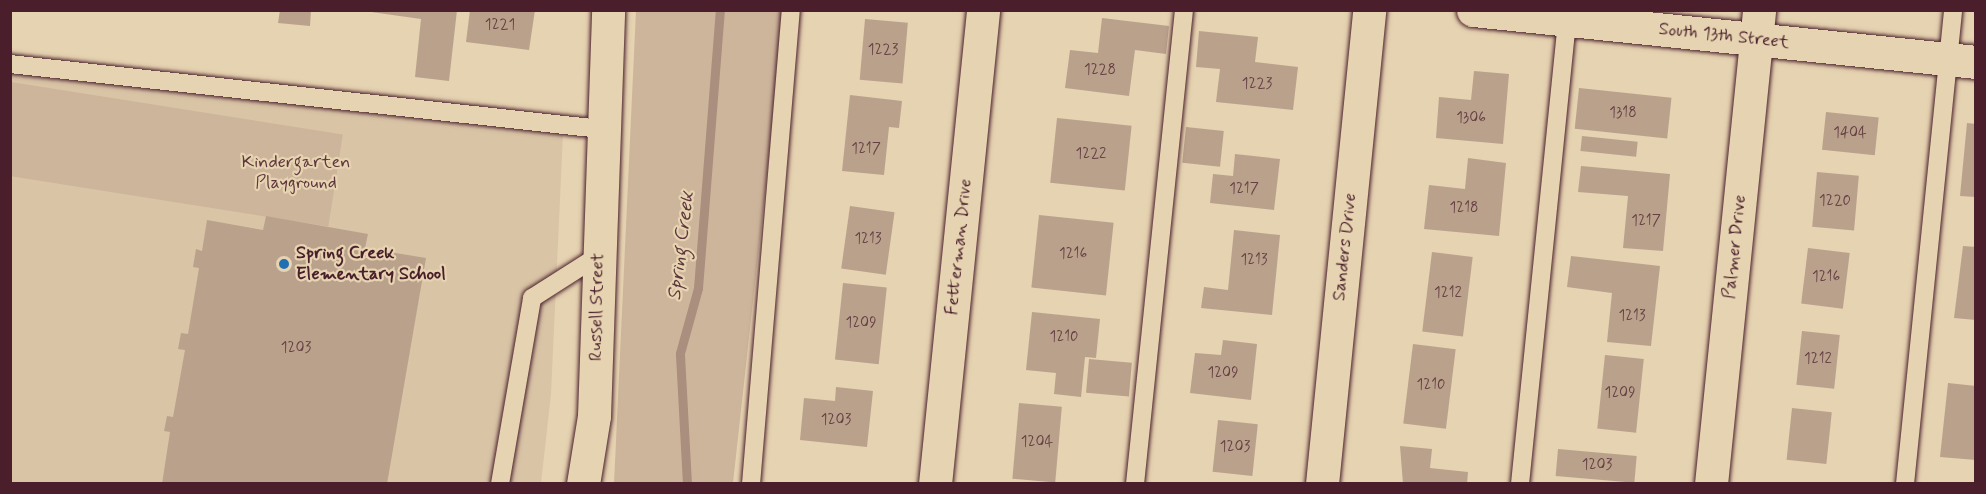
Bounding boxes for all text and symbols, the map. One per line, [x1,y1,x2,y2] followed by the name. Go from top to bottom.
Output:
[485,17,515,35] house number: 1221
[1658,18,1790,54] street label: South 13th Street
[868,42,898,60] house number: 1223
[1084,62,1116,80] house number: 1228
[1242,76,1272,94] house number: 1223
[1609,105,1637,123] house number: 1318
[1456,110,1486,128] house number: 1306
[1833,125,1867,143] house number: 1404
[851,141,881,159] house number: 1217
[1076,146,1106,164] house number: 1222
[242,152,350,195] park label: Kindergarten Playground
[941,178,977,316] street label: Fetterman Drive
[1229,181,1259,199] house number: 1217
[662,191,700,301] water label: Spring Creek
[1329,193,1361,301] street label: Sanders Drive
[1819,193,1851,211] house number: 1220
[1719,194,1751,300] street label: Palmer Drive
[1450,200,1478,218] house number: 1218
[1631,213,1661,231] house number: 1217
[854,231,882,249] house number: 1213
[296,243,446,286] place label: Spring Creek Elementary School
[1059,246,1087,264] house number: 1216
[1240,252,1268,270] house number: 1213
[585,253,609,361] street label: Russell Street
[277,257,291,271] marker: Spring Creek Elementary School
[1812,269,1840,287] house number: 1216
[1434,285,1462,303] house number: 1212
[1618,308,1646,326] house number: 1213
[845,315,877,333] house number: 1209
[1050,329,1078,347] house number: 1210
[281,340,311,358] house number: 1203
[1804,351,1832,369] house number: 1212
[1207,365,1239,383] house number: 1209
[1417,377,1445,395] house number: 1210
[1604,385,1636,403] house number: 1209
[821,412,851,430] house number: 1203
[1021,434,1053,452] house number: 1204
[1220,439,1250,457] house number: 1203
[1582,457,1612,475] house number: 1203

